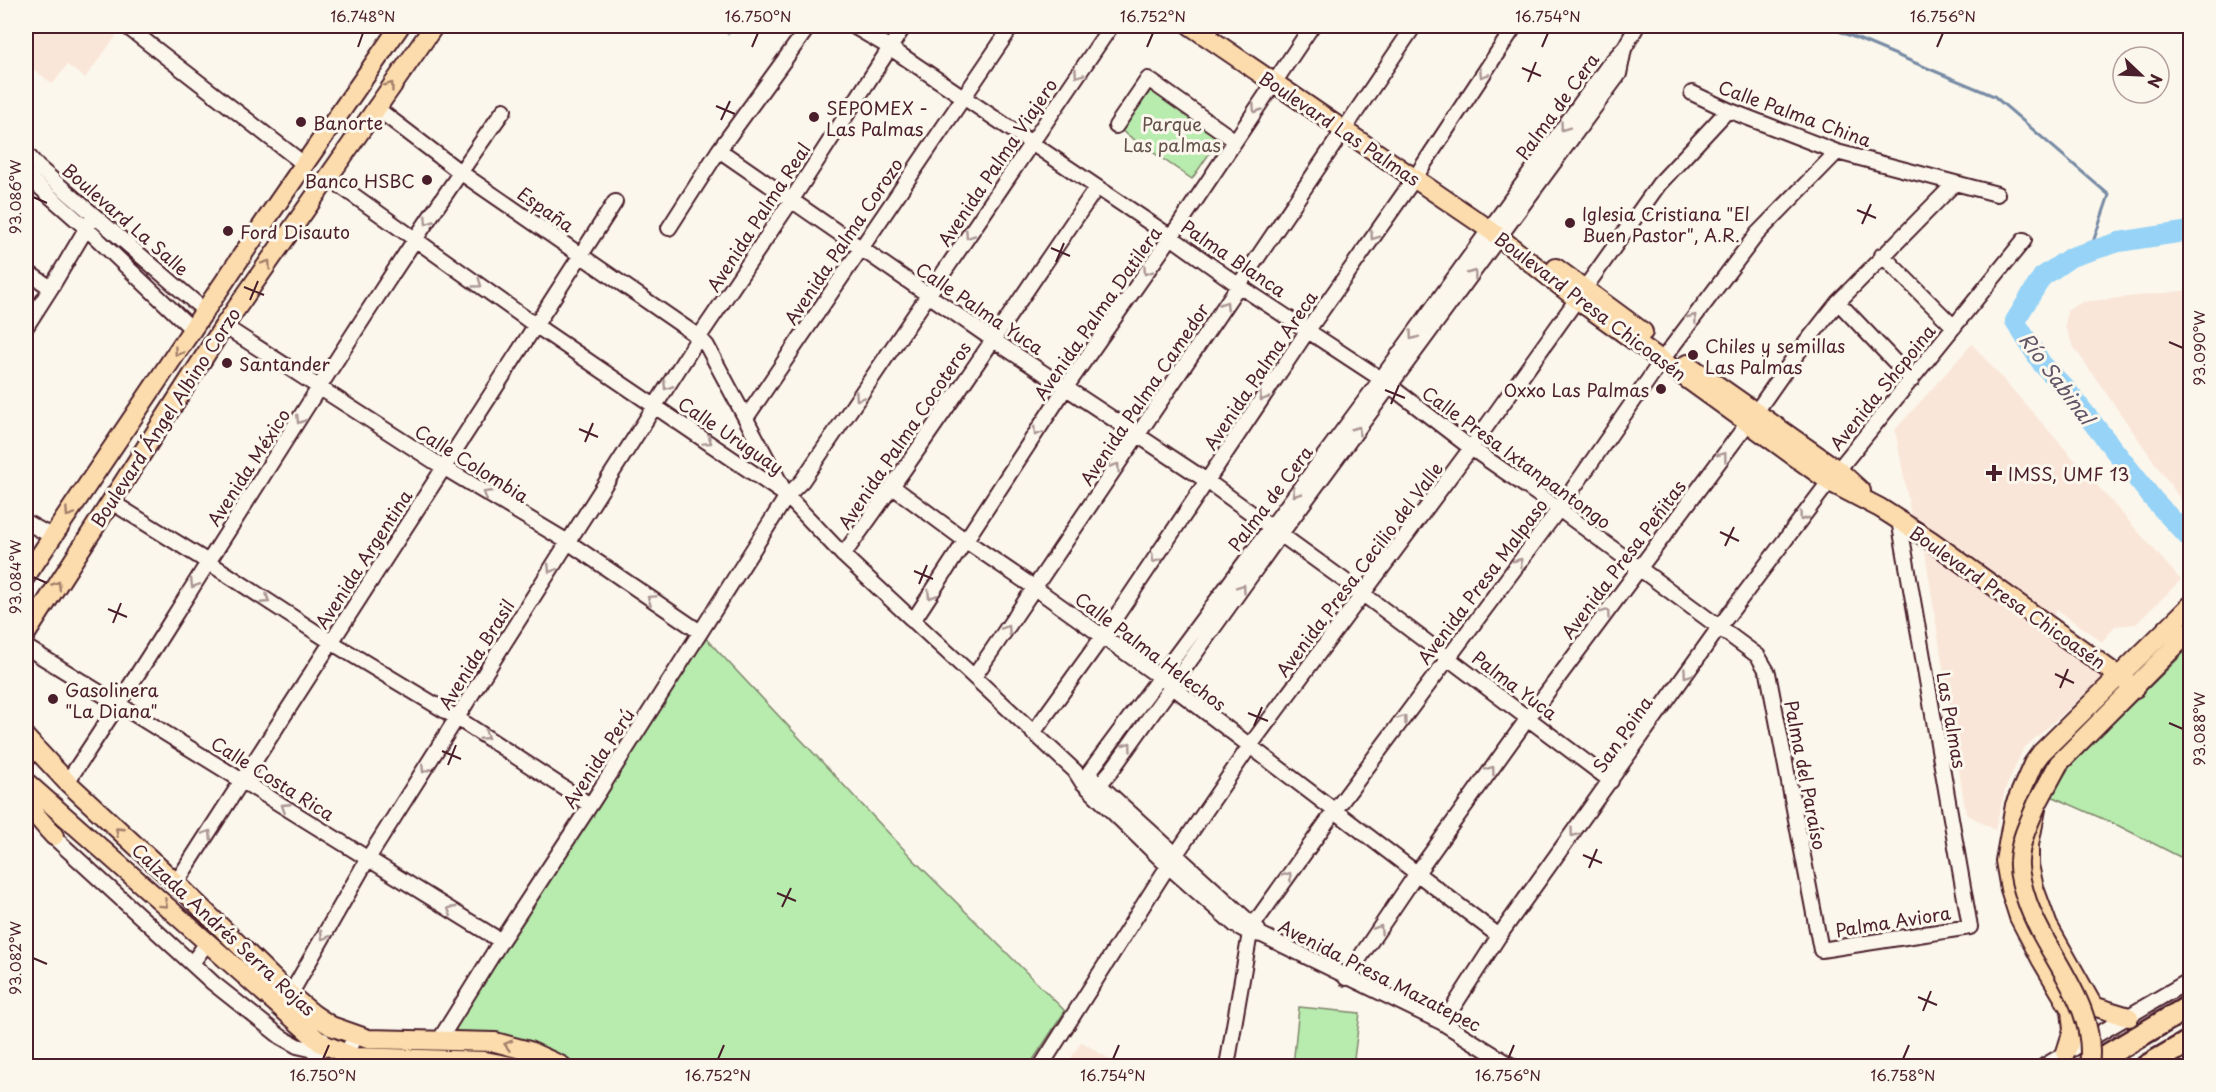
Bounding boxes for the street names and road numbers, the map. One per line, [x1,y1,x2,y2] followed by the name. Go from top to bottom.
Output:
[1509,47,1605,165] street label: Palma de Cera
[1254,64,1426,192] street label: Boulevard Las Palmas
[931,73,1063,251] street label: Avenida Palma Viajero
[1715,73,1876,153] street label: Calle Palma China
[700,137,816,297] street label: Avenida Palma Real
[777,152,909,330] street label: Avenida Palma Corozo
[57,156,195,282] street label: Boulevard La Salle
[512,180,580,239] street label: España
[1176,213,1292,303] street label: Palma Blanca
[1027,221,1167,405] street label: Avenida Palma Datilera
[1489,225,1693,387] street label: Boulevard Presa Chicoasén
[911,255,1050,361] street label: Calle Palma Yuca
[1197,284,1324,455] street label: Avenida Palma Areca
[1073,297,1216,491] street label: Avenida Palma Camedor
[84,302,246,532] street label: Boulevard Ángel Albino Corzo
[1823,318,1942,456] street label: Avenida Shcpoina
[831,336,977,534] street label: Avenida Palma Cocoteros
[1417,379,1617,535] street label: Calle Presa Ixtanpantongo
[673,390,789,480] street label: Calle Uruguay
[200,403,296,531] street label: Avenida México
[410,417,534,509] street label: Calle Colombia
[1221,439,1319,557] street label: Palma de Cera
[1269,456,1449,682] street label: Avenida Presa Cecilio del Valle
[1554,474,1692,644] street label: Avenida Presa Peñitas
[308,484,419,634] street label: Avenida Argentina
[1411,492,1553,670] street label: Avenida Presa Malpaso
[1904,519,2112,675] street label: Boulevard Presa Chicoasén
[1070,585,1232,717] street label: Calle Palma Helechos
[431,594,521,714] street label: Avenida Brasil
[1467,644,1564,726] street label: Palma Yuca
[1930,670,1974,770] street label: Las Palmas
[1586,690,1659,778] street label: San Poina
[1778,698,1834,852] street label: Palma del Paraíso
[556,703,640,813] street label: Avenida Perú
[206,729,341,827] street label: Calle Costa Rica
[126,836,322,1022] street label: Calzada Andrés Serra Rojas
[1833,899,1953,943] street label: Palma Aviora
[1274,912,1486,1038] street label: Avenida Presa Mazatepec

